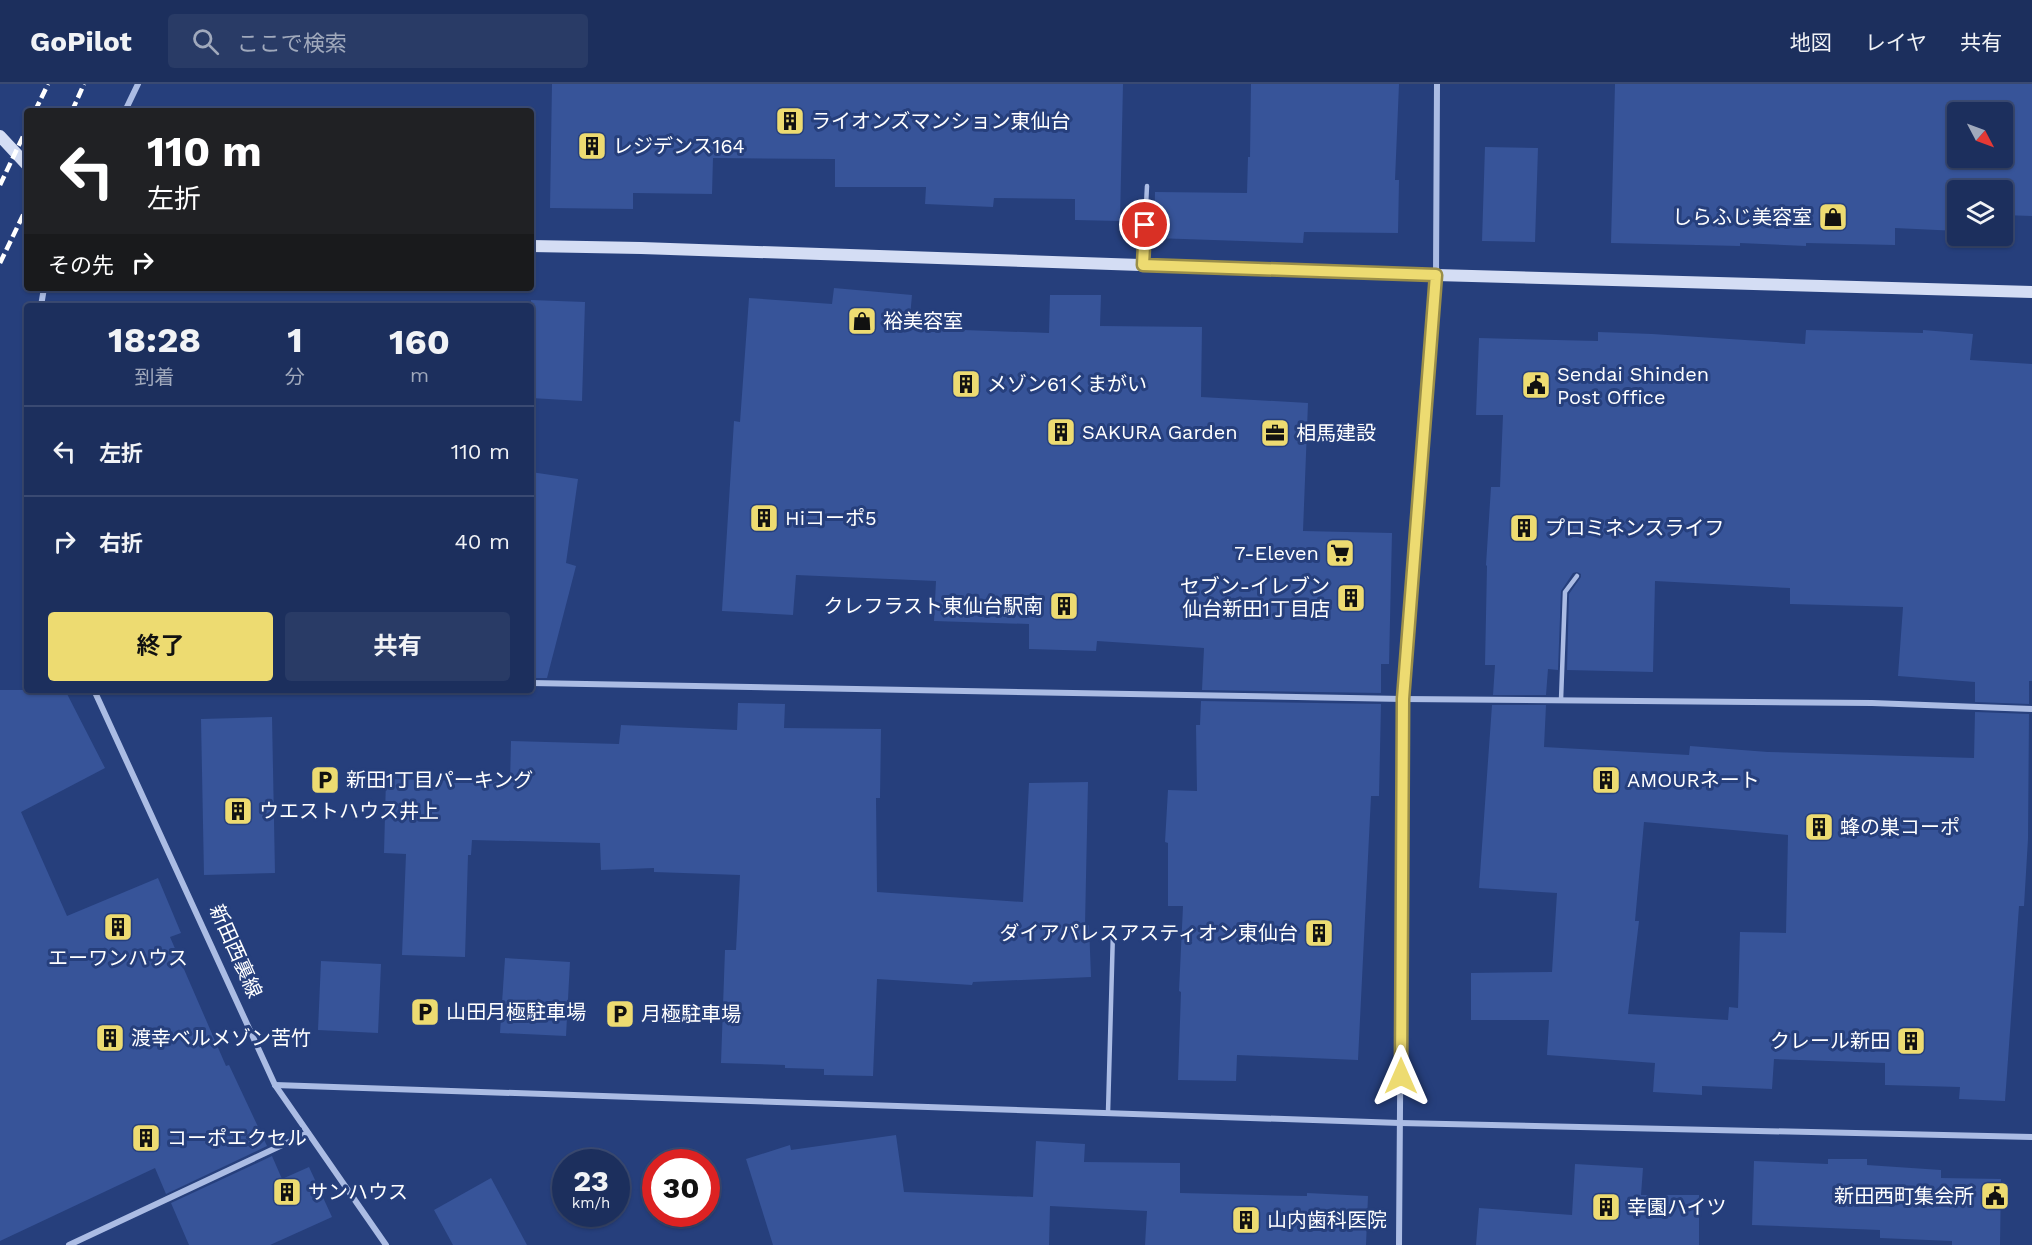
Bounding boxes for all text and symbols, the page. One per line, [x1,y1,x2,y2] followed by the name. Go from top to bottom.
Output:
[168,14,588,68] search box
[30,25,132,58] text: GoPilot
[189,25,222,58] icon: search
[1790,30,1832,55] text: 地図
[1865,30,1927,55] text: レイヤ
[1960,30,2002,55] text: 共有
[237,31,347,56] text: ここで検索
[1947,102,2013,168] north arrow
[1947,102,2013,246] map controls
[774,105,806,137] building icon: ライオンズマンション東仙台
[811,109,1071,133] place label: ライオンズマンション東仙台
[147,127,262,176] text: 110 m
[576,130,608,162] building icon: レジデンス164
[48,132,126,210] icon: left
[613,134,745,158] place label: レジデンス164
[1947,180,2013,246] button: layers
[147,183,201,215] text: 左折
[1119,199,1170,250] pin
[1817,201,1849,233] shop icon: しらふじ美容室
[1672,205,1812,229] place label: しらふじ美容室
[1128,208,1161,241] icon: arrive
[126,246,159,279] icon: right
[48,253,114,278] text: その先
[846,305,878,337] shop icon: 裕美容室
[883,309,963,333] place label: 裕美容室
[108,319,201,361] text: 18:28
[287,319,303,361] text: 1
[389,321,450,363] text: 160
[1557,362,1709,409] place label: Sendai Shinden Post Office
[410,363,429,387] text: m
[135,365,175,389] text: 到着
[285,365,305,389] text: 分
[950,368,982,400] building icon: メゾン61くまがい
[1520,369,1552,401] public building icon: Sendai Shinden Post Office
[987,372,1147,396] place label: メゾン61くまがい
[1045,416,1077,448] building icon: SAKURA Garden
[1259,417,1291,449] office icon: 相馬建設
[1082,420,1238,444] place label: SAKURA Garden
[1296,421,1376,445] place label: 相馬建設
[48,435,81,468] icon: left
[451,439,510,464] text: 110 m
[99,441,143,466] text: 左折
[748,502,780,534] building icon: Hiコーポ5
[785,506,877,530] place label: Hiコーポ5
[1508,512,1540,544] building icon: プロミネンスライフ
[1545,516,1725,540] place label: プロミネンスライフ
[48,525,81,558] icon: right
[454,529,510,554] text: 40 m
[99,531,143,556] text: 右折
[1324,537,1356,569] supermarket icon: 7-Eleven
[1234,541,1319,565] place label: 7-Eleven
[1180,574,1330,621] place label: セブン-イレブン 仙台新田1丁目店
[1335,582,1367,614] building icon: セブン-イレブン 仙台新田1丁目店
[1048,590,1080,622] building icon: クレフラスト東仙台駅南
[823,594,1043,618] place label: クレフラスト東仙台駅南
[48,612,273,681] button: 終了
[285,612,510,681] button: 共有
[309,764,341,796] parking icon: 新田1丁目パーキング
[1590,764,1622,796] building icon: AMOURネート
[346,768,533,792] place label: 新田1丁目パーキング
[1627,768,1760,792] place label: AMOURネート
[222,795,254,827] building icon: ウエストハウス井上
[259,799,439,823] place label: ウエストハウス井上
[1803,811,1835,843] building icon: 蜂の巣コーポ
[1840,815,1960,839] place label: 蜂の巣コーポ
[205,900,267,1002] street label: 新田西裏線
[102,911,134,943] building icon: エーワンハウス
[1303,917,1335,949] building icon: ダイアパレスアスティオン東仙台
[1000,921,1298,945] place label: ダイアパレスアスティオン東仙台
[48,946,188,970] place label: エーワンハウス
[409,996,441,1028] parking icon: 山田月極駐車場
[604,998,636,1030] parking icon: 月極駐車場
[446,1000,586,1024] place label: 山田月極駐車場
[641,1002,741,1026] place label: 月極駐車場
[94,1022,126,1054] building icon: 渡幸ベルメゾン苦竹
[1895,1025,1927,1057] building icon: クレール新田
[131,1026,311,1050] place label: 渡幸ベルメゾン苦竹
[1770,1029,1890,1053] place label: クレール新田
[1369,1044,1433,1108] position arrow
[130,1122,162,1154] building icon: コーポエクセル
[167,1126,307,1150] place label: コーポエクセル
[642,1149,720,1227] speed limit sign: 30
[573,1163,609,1198] text: 23
[271,1176,303,1208] building icon: サンハウス
[308,1180,408,1204] place label: サンハウス
[1979,1180,2011,1212] public building icon: 新田西町集会所
[1834,1184,1974,1208] place label: 新田西町集会所
[1590,1191,1622,1223] building icon: 幸園ハイツ
[572,1194,610,1212] text: km/h
[1627,1195,1727,1219] place label: 幸園ハイツ
[1230,1204,1262,1236] building icon: 山内歯科医院
[1267,1208,1387,1232] place label: 山内歯科医院

